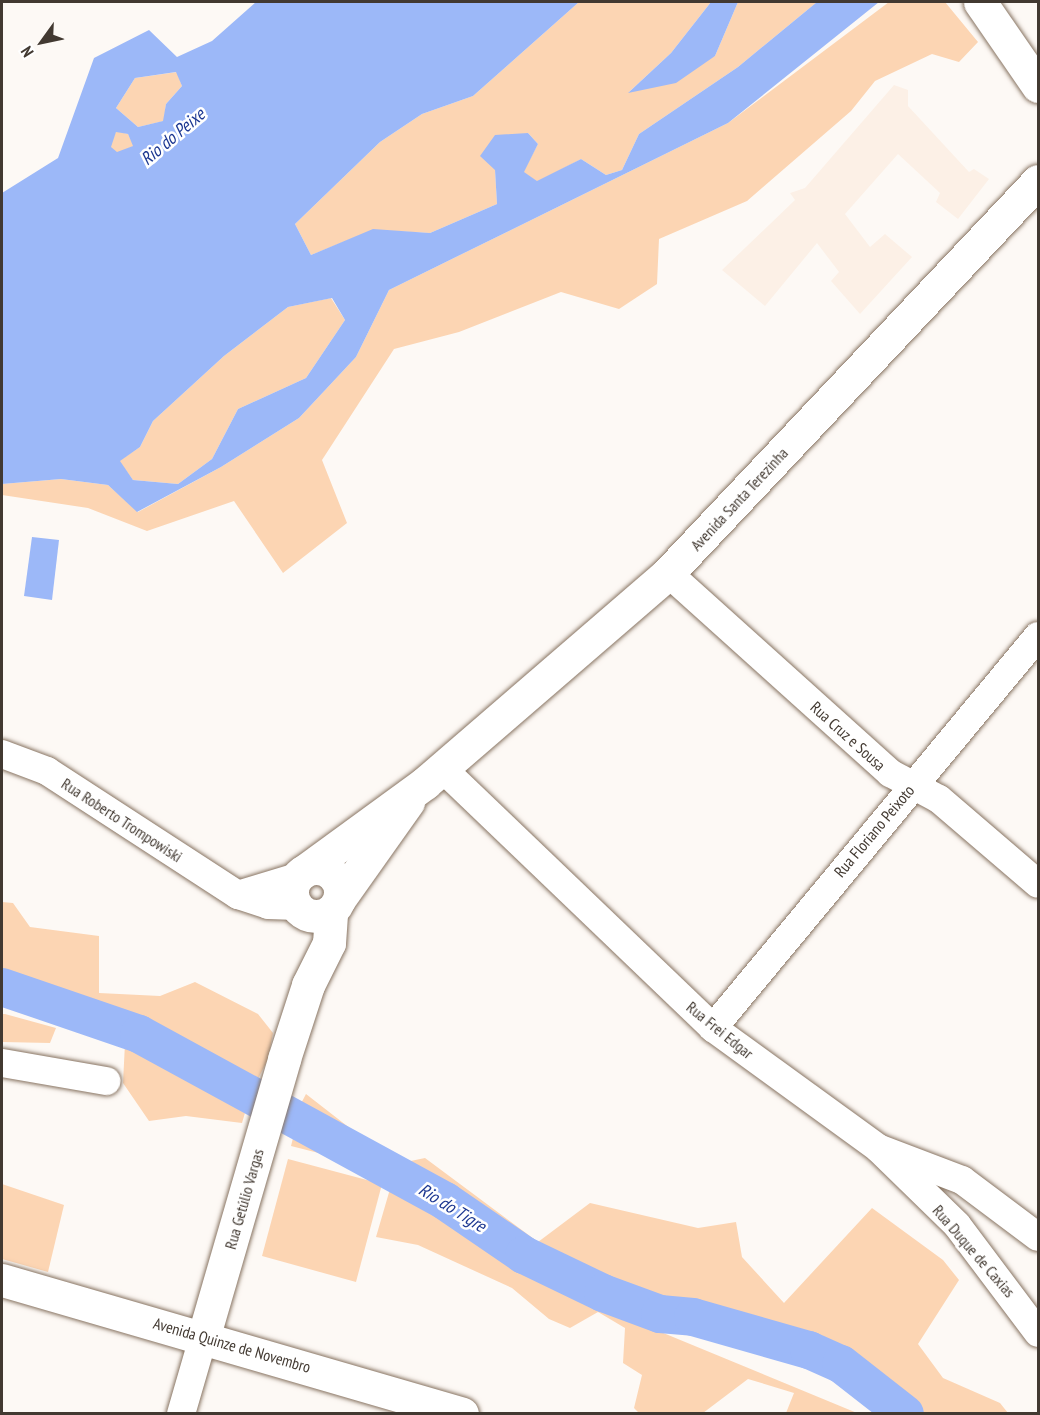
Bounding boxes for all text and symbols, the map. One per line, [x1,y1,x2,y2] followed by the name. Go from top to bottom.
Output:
[12,12,72,72] north arrow
[16,43,38,61] text: N
[137,104,209,170] water label: Rio do Peixe
[686,443,792,555] street label: Avenida Santa Terezinha
[806,697,890,775] street label: Rua Cruz e Sousa
[58,774,186,866] street label: Rua Roberto Trompowiski
[830,781,918,881] street label: Rua Floriano Peixoto
[683,997,757,1063] street label: Rua Frei Edgar
[220,1146,268,1252] street label: Rua Getúlio Vargas
[414,1179,490,1237] water label: Rio do Tigre
[929,1201,1019,1301] street label: Rua Duque de Caxias
[151,1313,313,1377] street label: Avenida Quinze de Novembro

